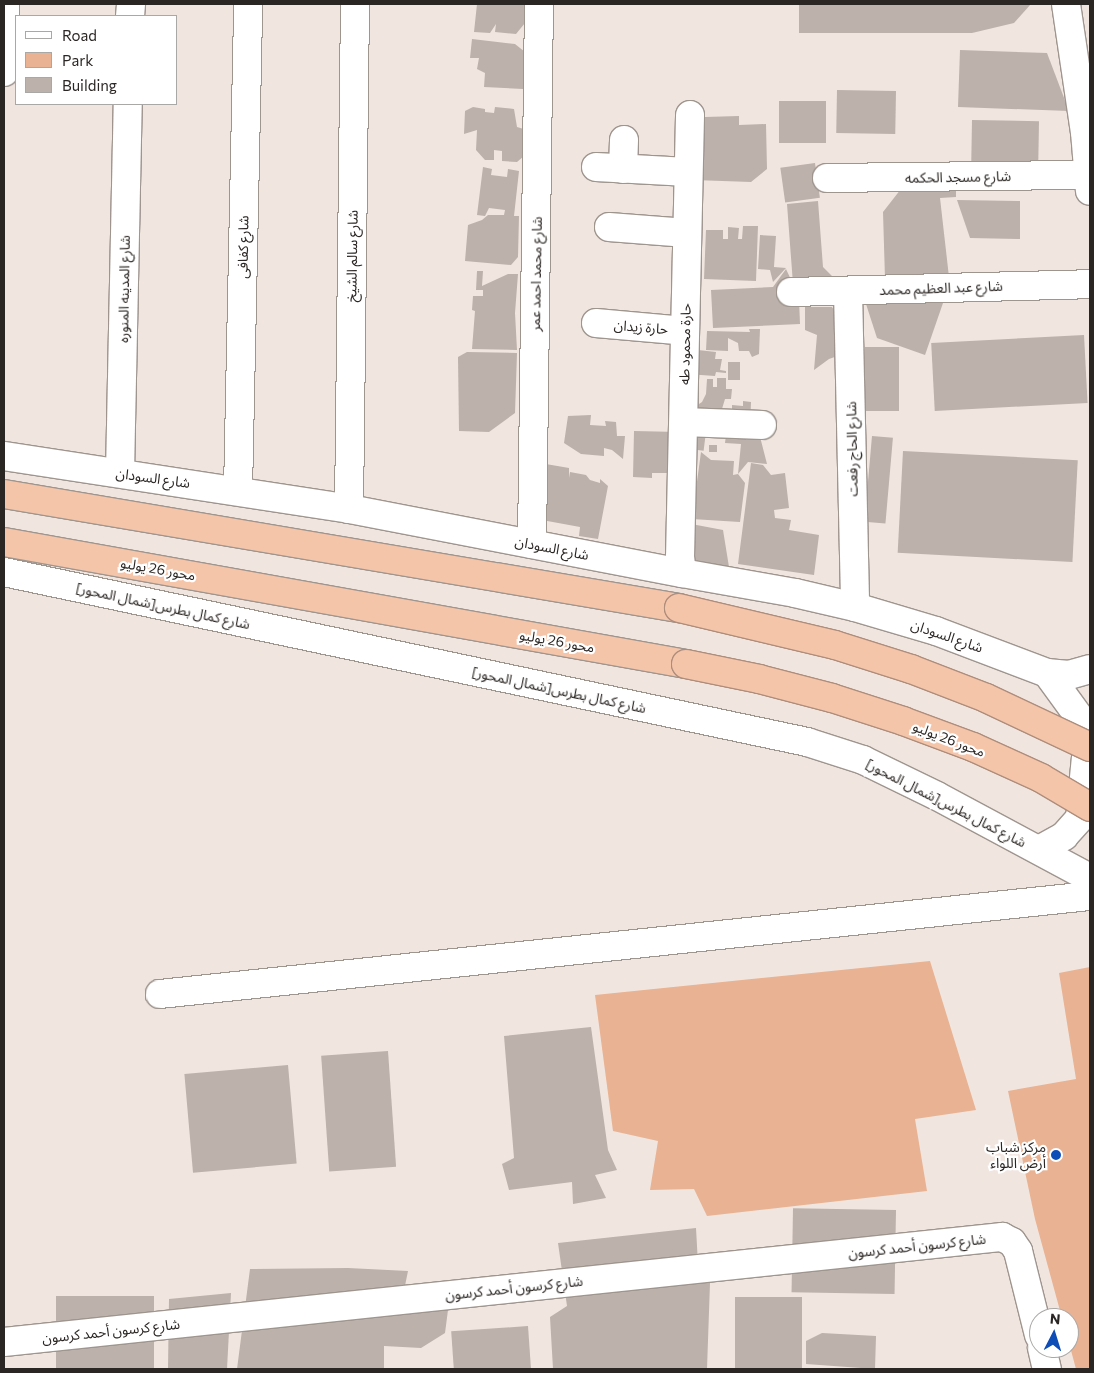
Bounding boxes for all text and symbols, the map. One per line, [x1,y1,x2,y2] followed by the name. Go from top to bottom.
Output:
[15,15,178,105] legend
[62,26,97,44] text: Road
[62,51,93,69] text: Park
[62,76,117,94] text: Building
[905,168,1011,186] street label: شارع مسجد الحكمه
[343,210,361,302] street label: شارع سالم الشيخ
[234,215,252,279] street label: شارع كفافى
[527,216,545,332] street label: شارع محمد احمد عمر
[115,235,133,343] street label: شارع المدينه المنوره
[879,277,1003,299] street label: شارع عبد العظيم محمد
[676,303,694,385] street label: حارة محمود طه
[613,316,669,338] street label: حارة زيدان
[843,401,861,497] street label: شارع الحاج رفعت
[115,464,191,492] street label: شارع السودان
[514,533,590,563] street label: شارع السودان
[119,554,197,584] street label: محور 26 يوليو
[74,579,252,633] street label: شارع كمال بطرس[شمال المحور]
[909,616,985,656] street label: شارع السودان
[518,626,596,656] street label: محور 26 يوليو
[470,663,648,717] street label: شارع كمال بطرس[شمال المحور]
[911,718,987,760] street label: محور 26 يوليو
[863,755,1029,851] street label: شارع كمال بطرس[شمال المحور]
[986,1139,1046,1172] place label: مركز شباب أرض اللواء
[1050,1149,1062,1161] marker: مركز شباب أرض اللواء
[847,1230,987,1262] street label: شارع كرسون أحمد كرسون
[444,1272,584,1304] street label: شارع كرسون أحمد كرسون
[1029,1308,1079,1358] north arrow
[1049,1310,1061,1327] text: N
[41,1315,181,1347] street label: شارع كرسون أحمد كرسون

